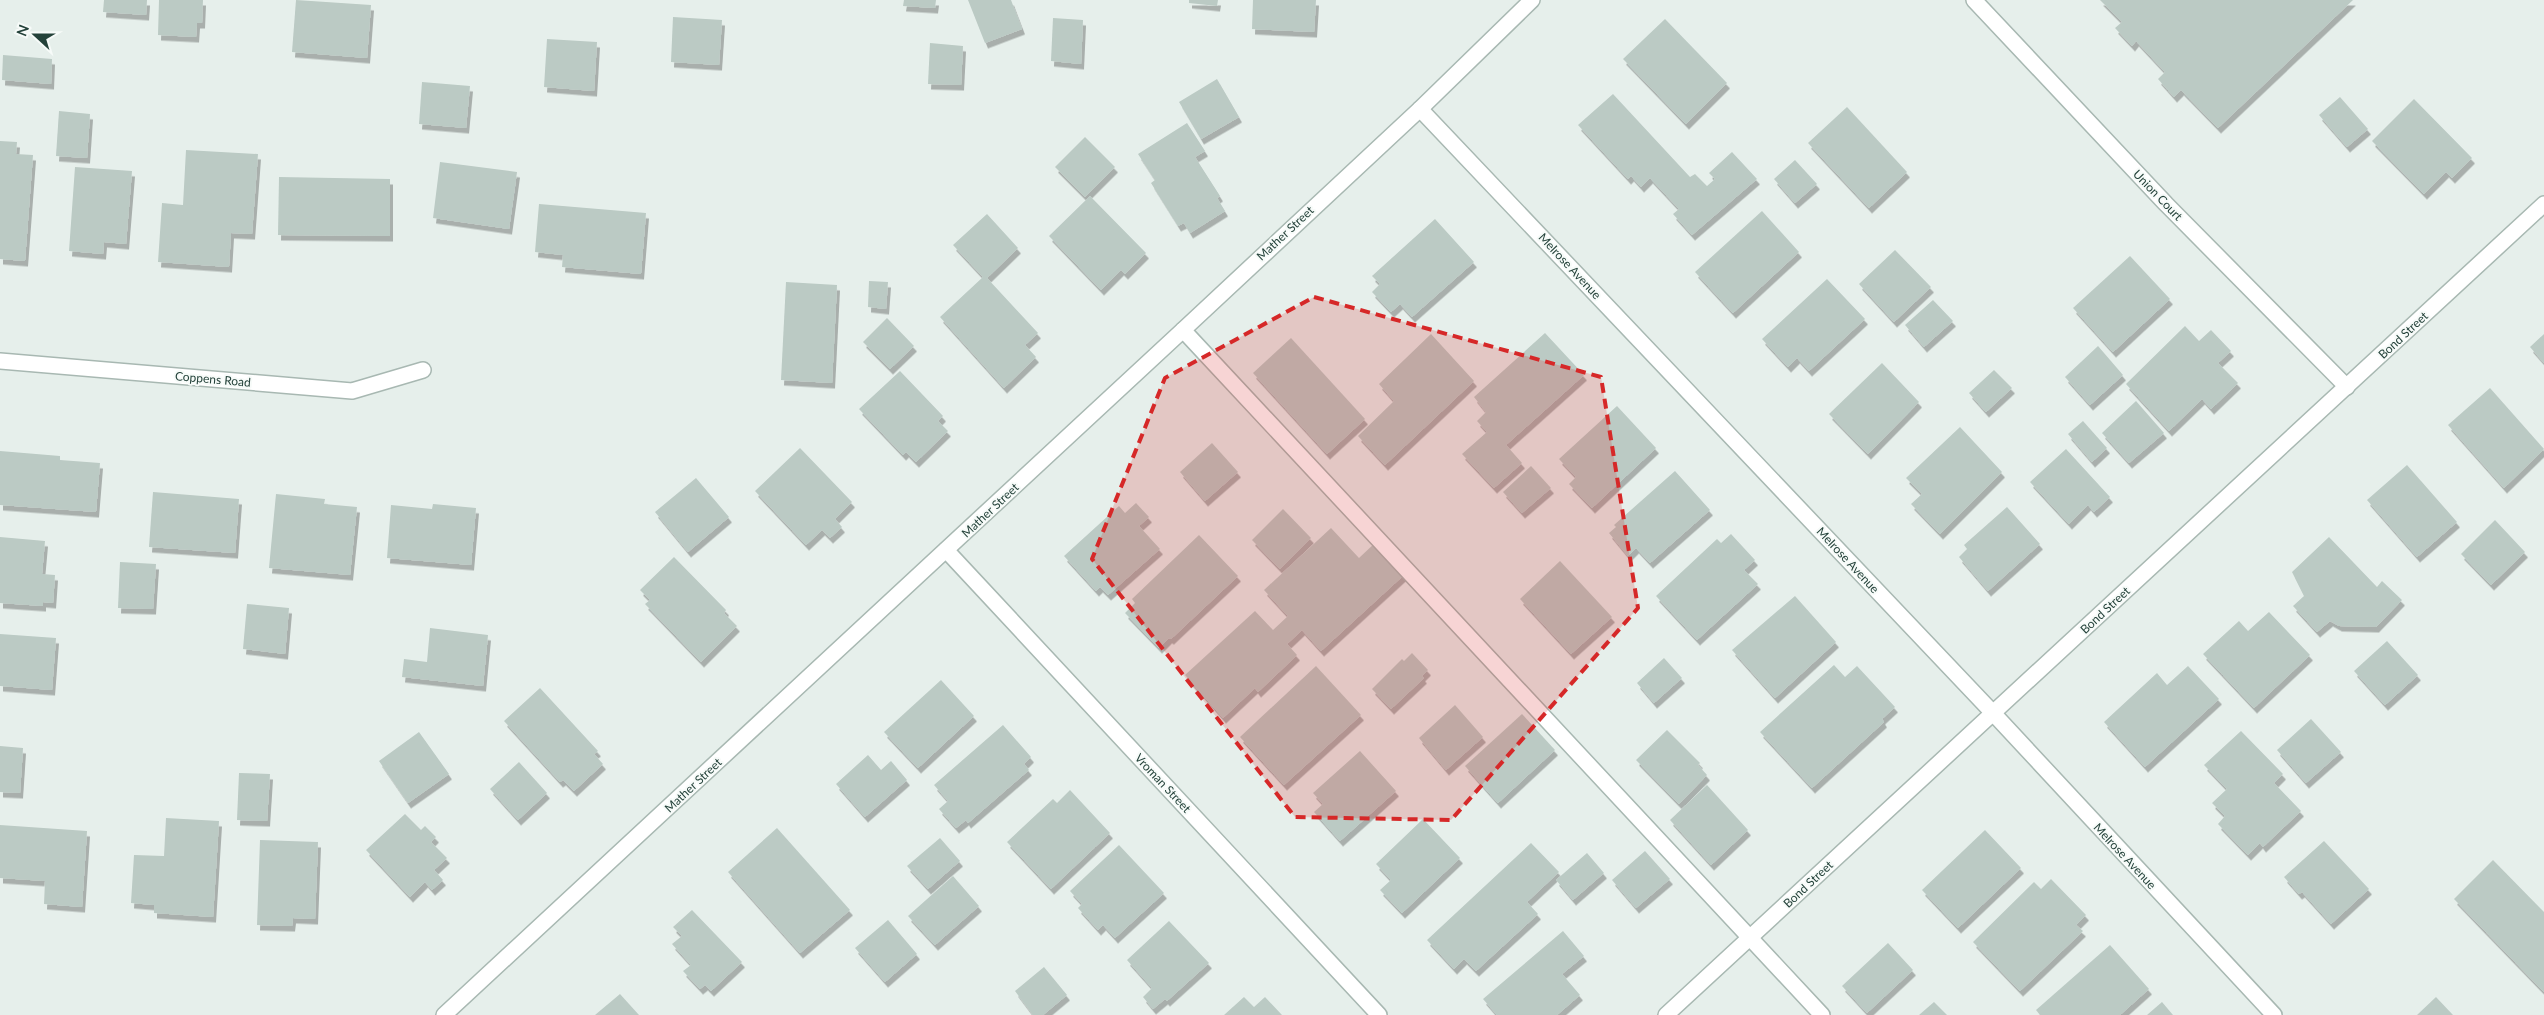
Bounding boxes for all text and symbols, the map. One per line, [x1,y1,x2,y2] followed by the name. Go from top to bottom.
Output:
[10,10,60,60] north arrow
[13,22,32,38] text: N
[2130,166,2186,224] street label: Union Court
[1253,202,1317,263] street label: Mather Street
[1536,230,1604,302] street label: Melrose Avenue
[2375,308,2431,362] street label: Bond Street
[174,368,252,390] street label: Coppens Road
[958,479,1022,540] street label: Mather Street
[1814,524,1882,596] street label: Melrose Avenue
[2077,583,2133,637] street label: Bond Street
[1132,750,1195,816] street label: Vroman Street
[661,754,725,815] street label: Mather Street
[2091,820,2159,892] street label: Melrose Avenue
[1780,857,1836,911] street label: Bond Street

